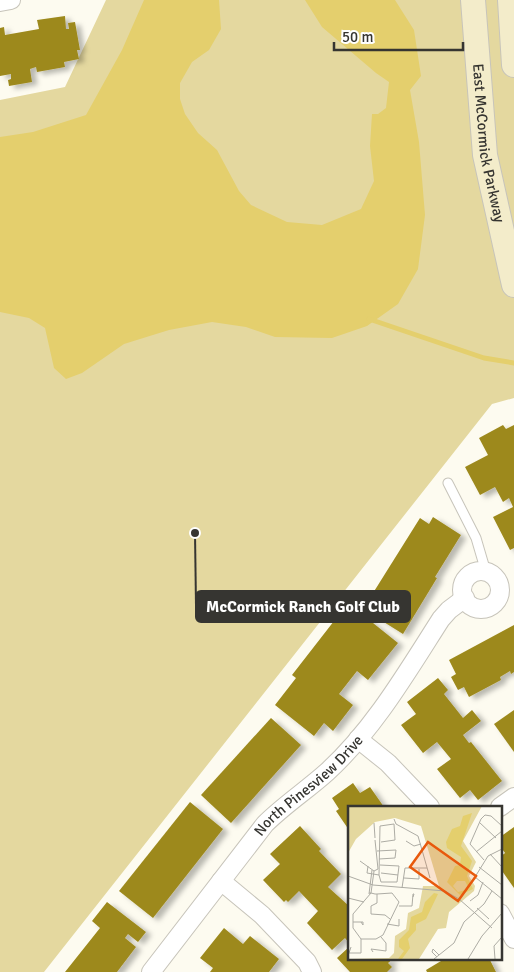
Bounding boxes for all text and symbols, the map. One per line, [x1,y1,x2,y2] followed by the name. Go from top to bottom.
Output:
[334,20,463,52] scale bar
[342,28,373,46] text: 50 m
[469,63,509,224] street label: East McCormick Parkway
[196,591,410,622] callout: McCormick Ranch Golf Club
[206,597,400,617] text: McCormick Ranch Golf Club
[250,731,367,839] street label: North Pinesview Drive
[348,806,502,960] inset map

